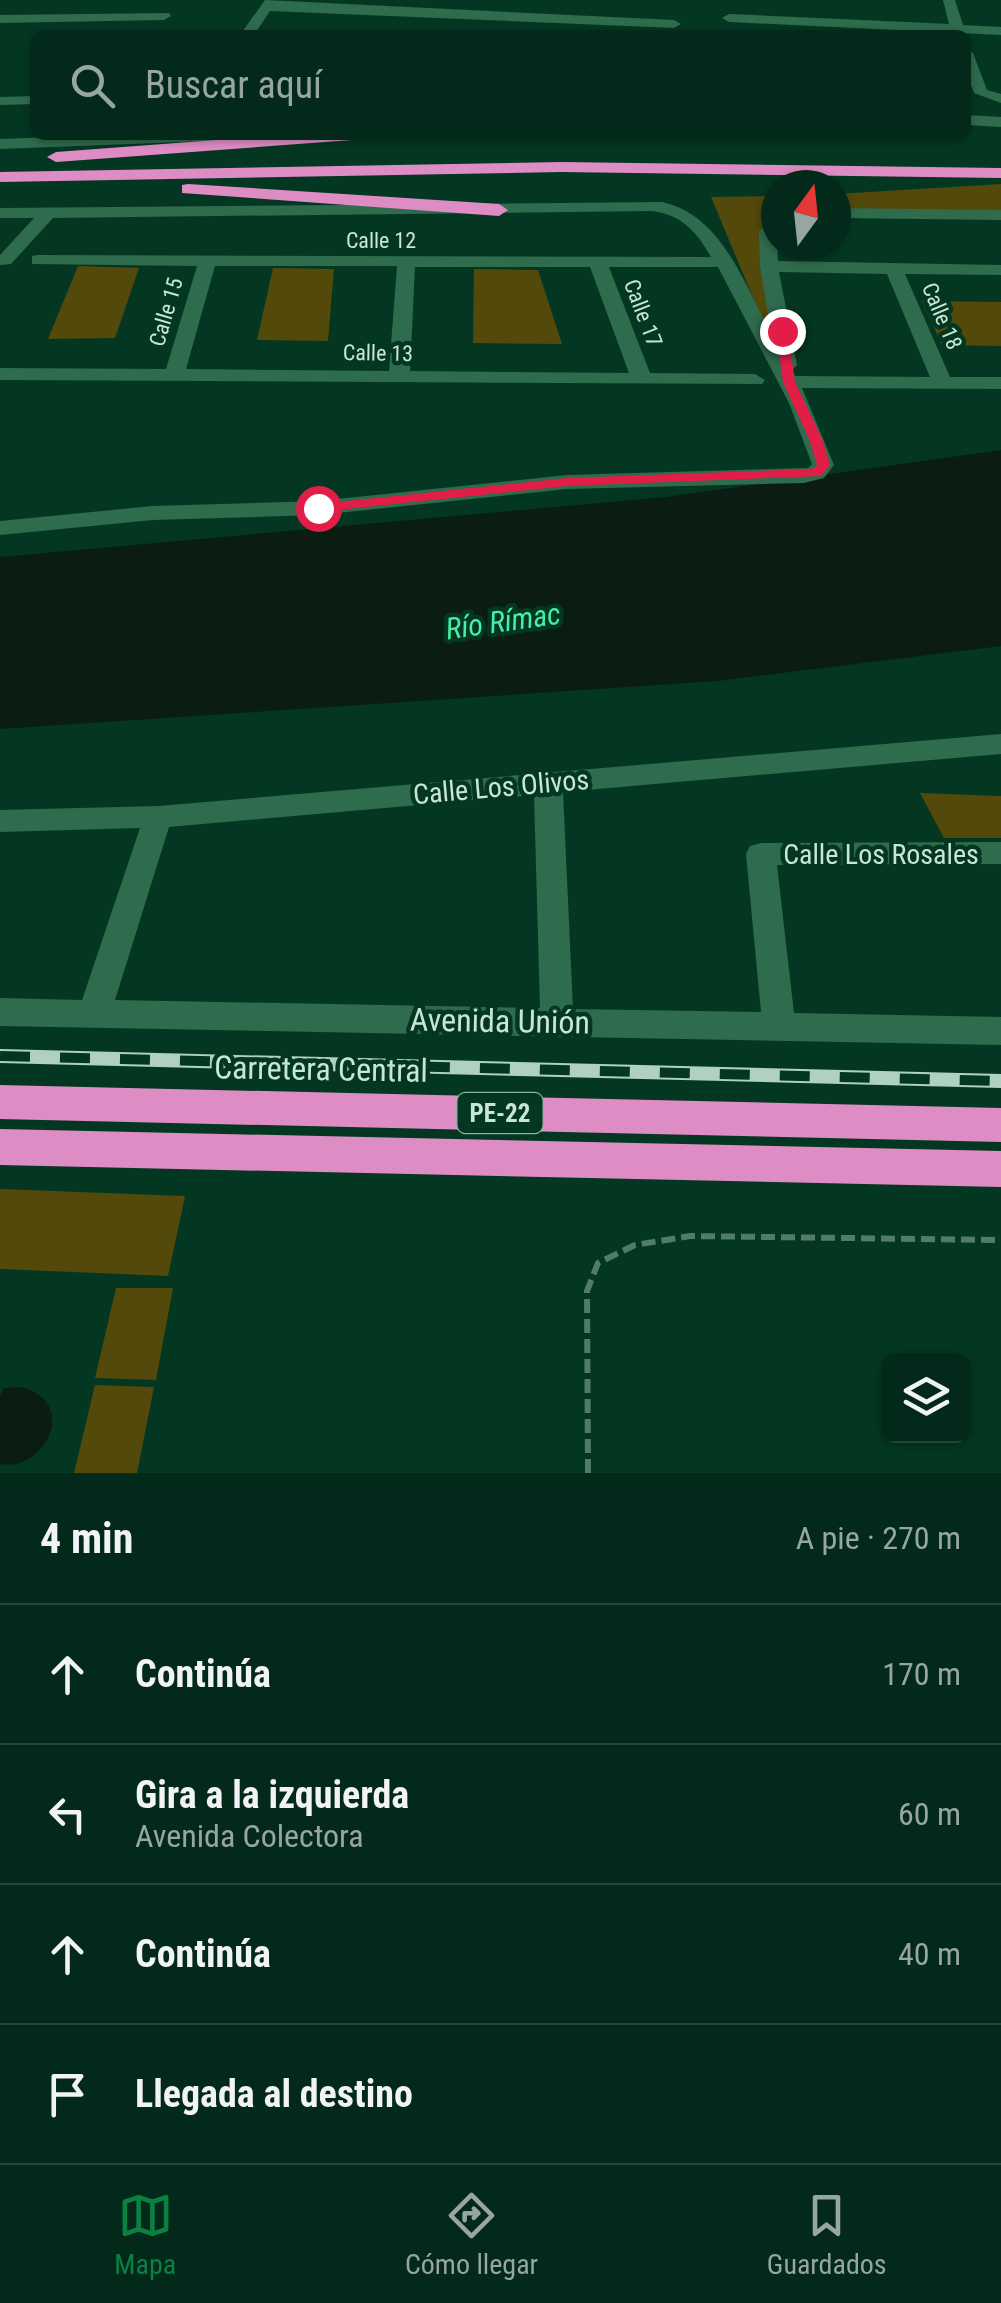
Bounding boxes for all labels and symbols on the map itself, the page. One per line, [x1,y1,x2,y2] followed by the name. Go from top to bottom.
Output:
[761,170,851,260] north arrow
[346,228,416,253] street label: Calle 12
[144,275,188,349] street label: Calle 15
[619,276,667,350] street label: Calle 17
[917,279,967,353] street label: Calle 18
[760,309,806,355] route end
[343,340,413,366] street label: Calle 13
[296,486,342,532] route start
[443,596,563,646] water label: Río Rímac
[412,763,590,811] street label: Calle Los Olivos
[783,838,979,871] street label: Calle Los Rosales
[410,1000,590,1042] street label: Avenida Unión
[214,1048,428,1090] street label: Carretera Central
[458,1093,542,1133] road number: PE-22

